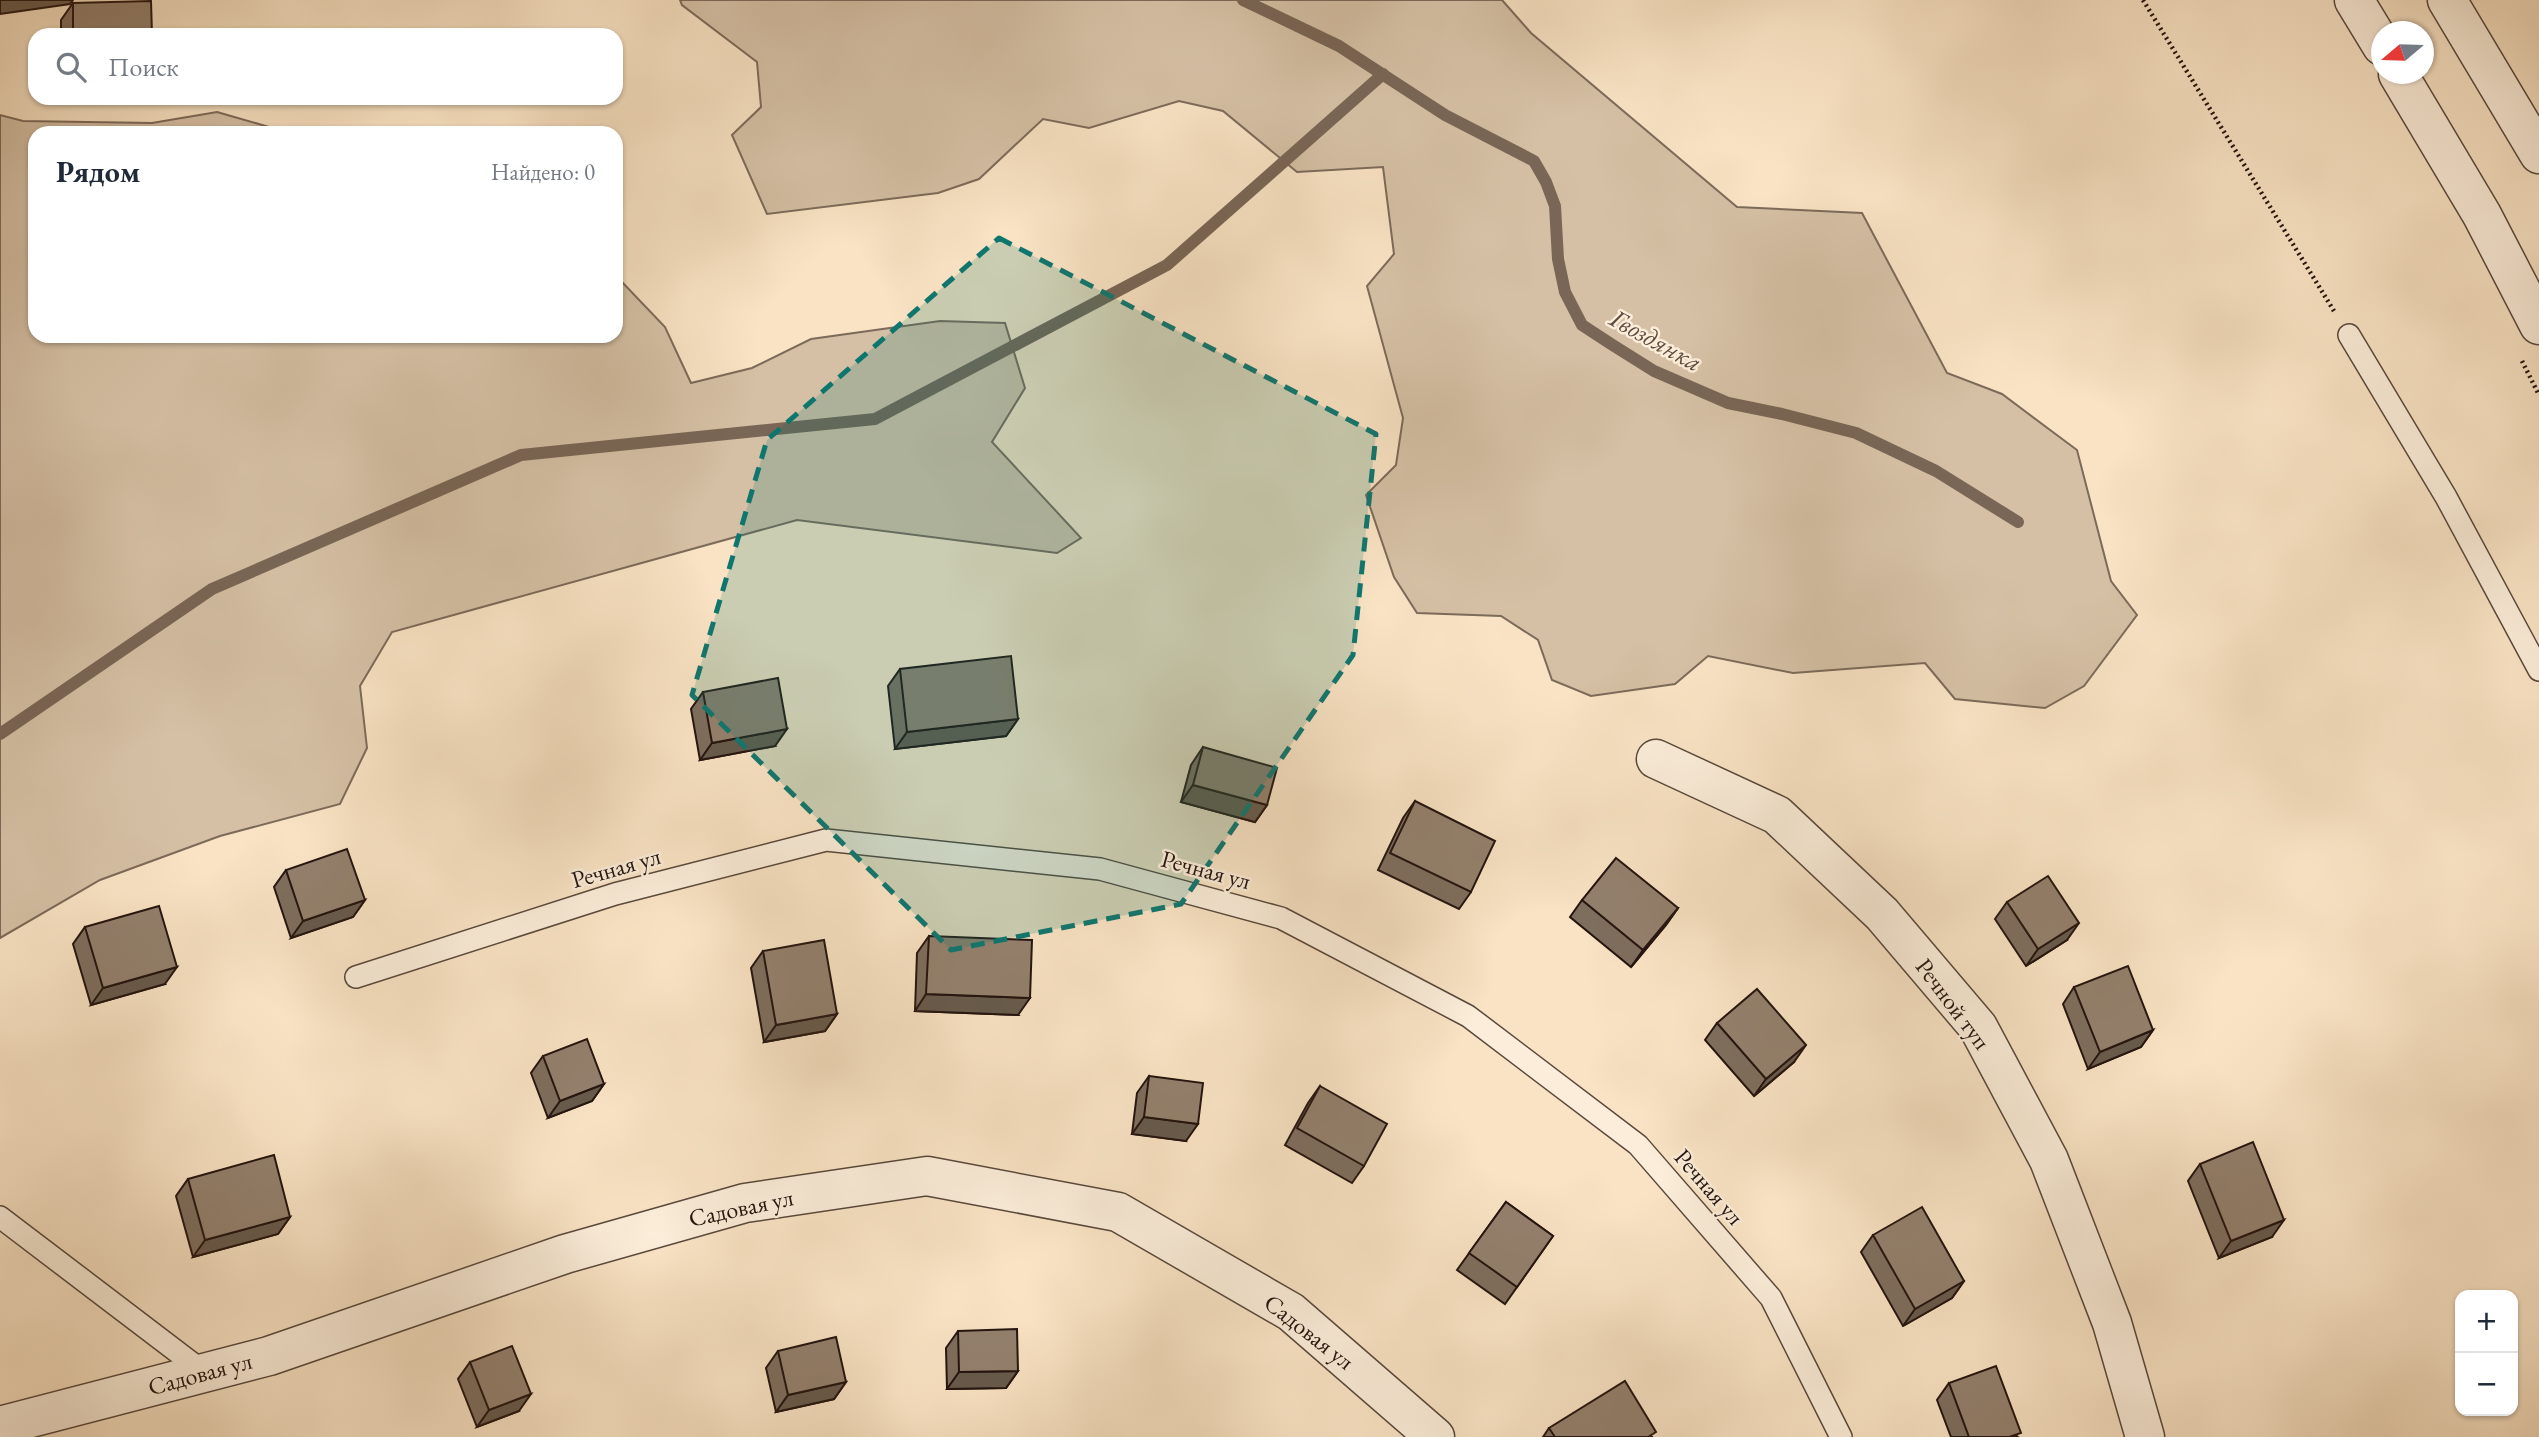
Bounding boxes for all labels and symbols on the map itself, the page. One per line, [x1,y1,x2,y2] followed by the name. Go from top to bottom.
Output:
[2371,21,2434,84] north arrow
[1603,300,1708,379] water label: Гвоздянка
[568,840,664,895] street label: Речная ул
[1158,843,1254,896] street label: Речная ул
[1909,952,1998,1056] street label: Речной туп
[1668,1142,1751,1231] street label: Речная ул
[686,1181,796,1234] street label: Садовая ул
[1258,1287,1361,1376] street label: Садовая ул
[145,1345,255,1402] street label: Садовая ул

